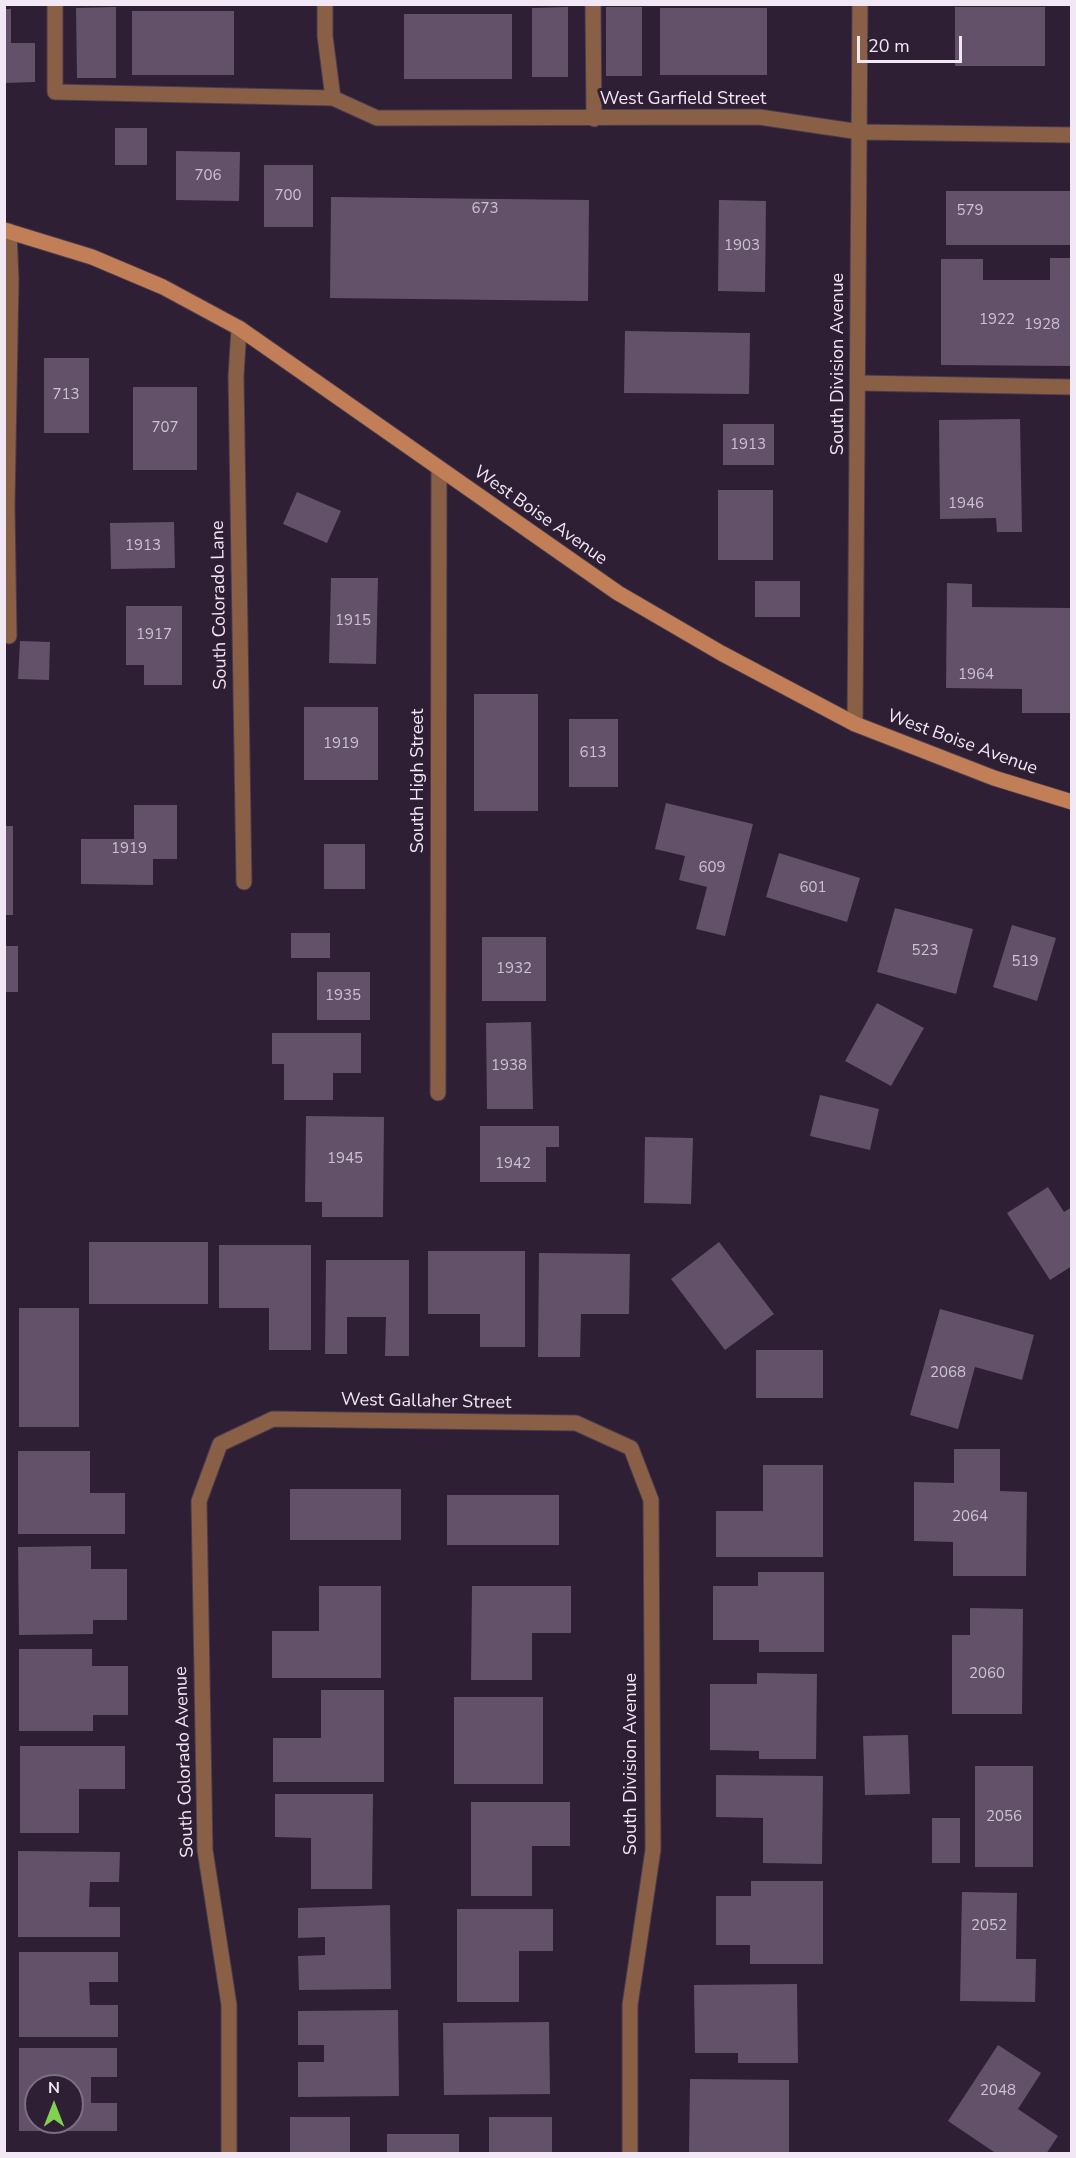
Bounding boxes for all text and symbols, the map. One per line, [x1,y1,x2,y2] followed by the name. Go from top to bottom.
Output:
[860,24,965,62] scale bar
[868,34,910,58] text: 20 m
[600,89,766,111] street label: West Garfield Street
[195,167,221,185] house number: 706
[275,187,301,205] house number: 700
[472,200,498,218] house number: 673
[957,202,983,220] house number: 579
[724,237,760,255] house number: 1903
[828,273,850,455] street label: South Division Avenue
[979,311,1015,329] house number: 1922
[1024,316,1060,334] house number: 1928
[53,386,79,404] house number: 713
[152,419,178,437] house number: 707
[730,436,766,454] house number: 1913
[469,462,611,570] street label: West Boise Avenue
[948,495,984,513] house number: 1946
[208,520,232,690] street label: South Colorado Lane
[125,537,161,555] house number: 1913
[335,612,371,630] house number: 1915
[136,626,172,644] house number: 1917
[958,666,994,684] house number: 1964
[884,706,1040,780] street label: West Boise Avenue
[408,709,430,853] street label: South High Street
[323,735,359,753] house number: 1919
[580,744,606,762] house number: 613
[111,840,147,858] house number: 1919
[699,859,725,877] house number: 609
[800,879,826,897] house number: 601
[912,942,938,960] house number: 523
[1012,953,1038,971] house number: 519
[496,960,532,978] house number: 1932
[325,987,361,1005] house number: 1935
[491,1057,527,1075] house number: 1938
[327,1150,363,1168] house number: 1945
[495,1155,531,1173] house number: 1942
[930,1364,966,1382] house number: 2068
[341,1390,511,1414] street label: West Gallaher Street
[952,1508,988,1526] house number: 2064
[969,1665,1005,1683] house number: 2060
[171,1666,199,1858] street label: South Colorado Avenue
[621,1673,643,1855] street label: South Division Avenue
[986,1808,1022,1826] house number: 2056
[971,1917,1007,1935] house number: 2052
[24,2074,84,2134] north arrow
[48,2077,60,2099] text: N
[980,2082,1016,2100] house number: 2048

